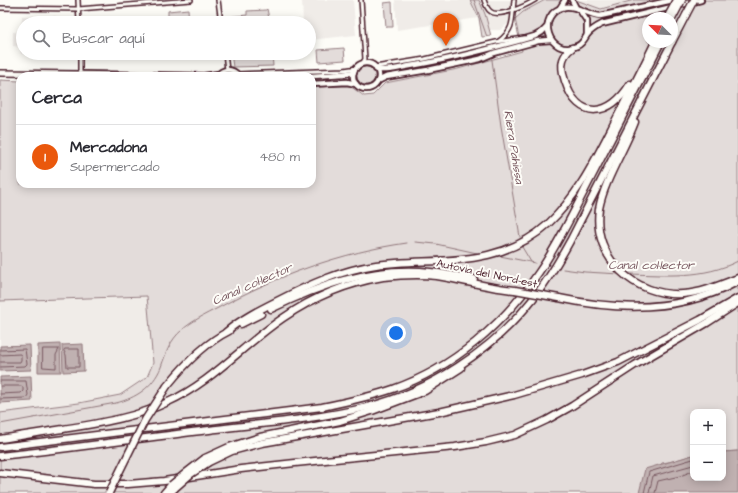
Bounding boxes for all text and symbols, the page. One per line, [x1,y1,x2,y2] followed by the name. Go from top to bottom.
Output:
[642,12,678,48] north arrow
[433,13,459,46] pin: 1
[16,16,316,60] search box
[30,27,52,49] icon: search
[62,28,144,49] text: Buscar aquí
[32,86,82,110] text: Cerca
[499,109,528,186] water label: Riera Pahissa
[70,137,147,158] text: Mercadona
[44,148,46,166] text: 1
[259,148,300,166] text: 480 m
[70,158,160,176] text: Supermercado
[435,255,539,292] street label: Autovia del Nord-est
[608,257,695,274] water label: Canal col·lector
[210,259,296,310] water label: Canal col·lector
[386,323,406,343] your location
[690,409,726,481] map controls
[690,409,726,445] button: +
[690,445,726,481] button: −

